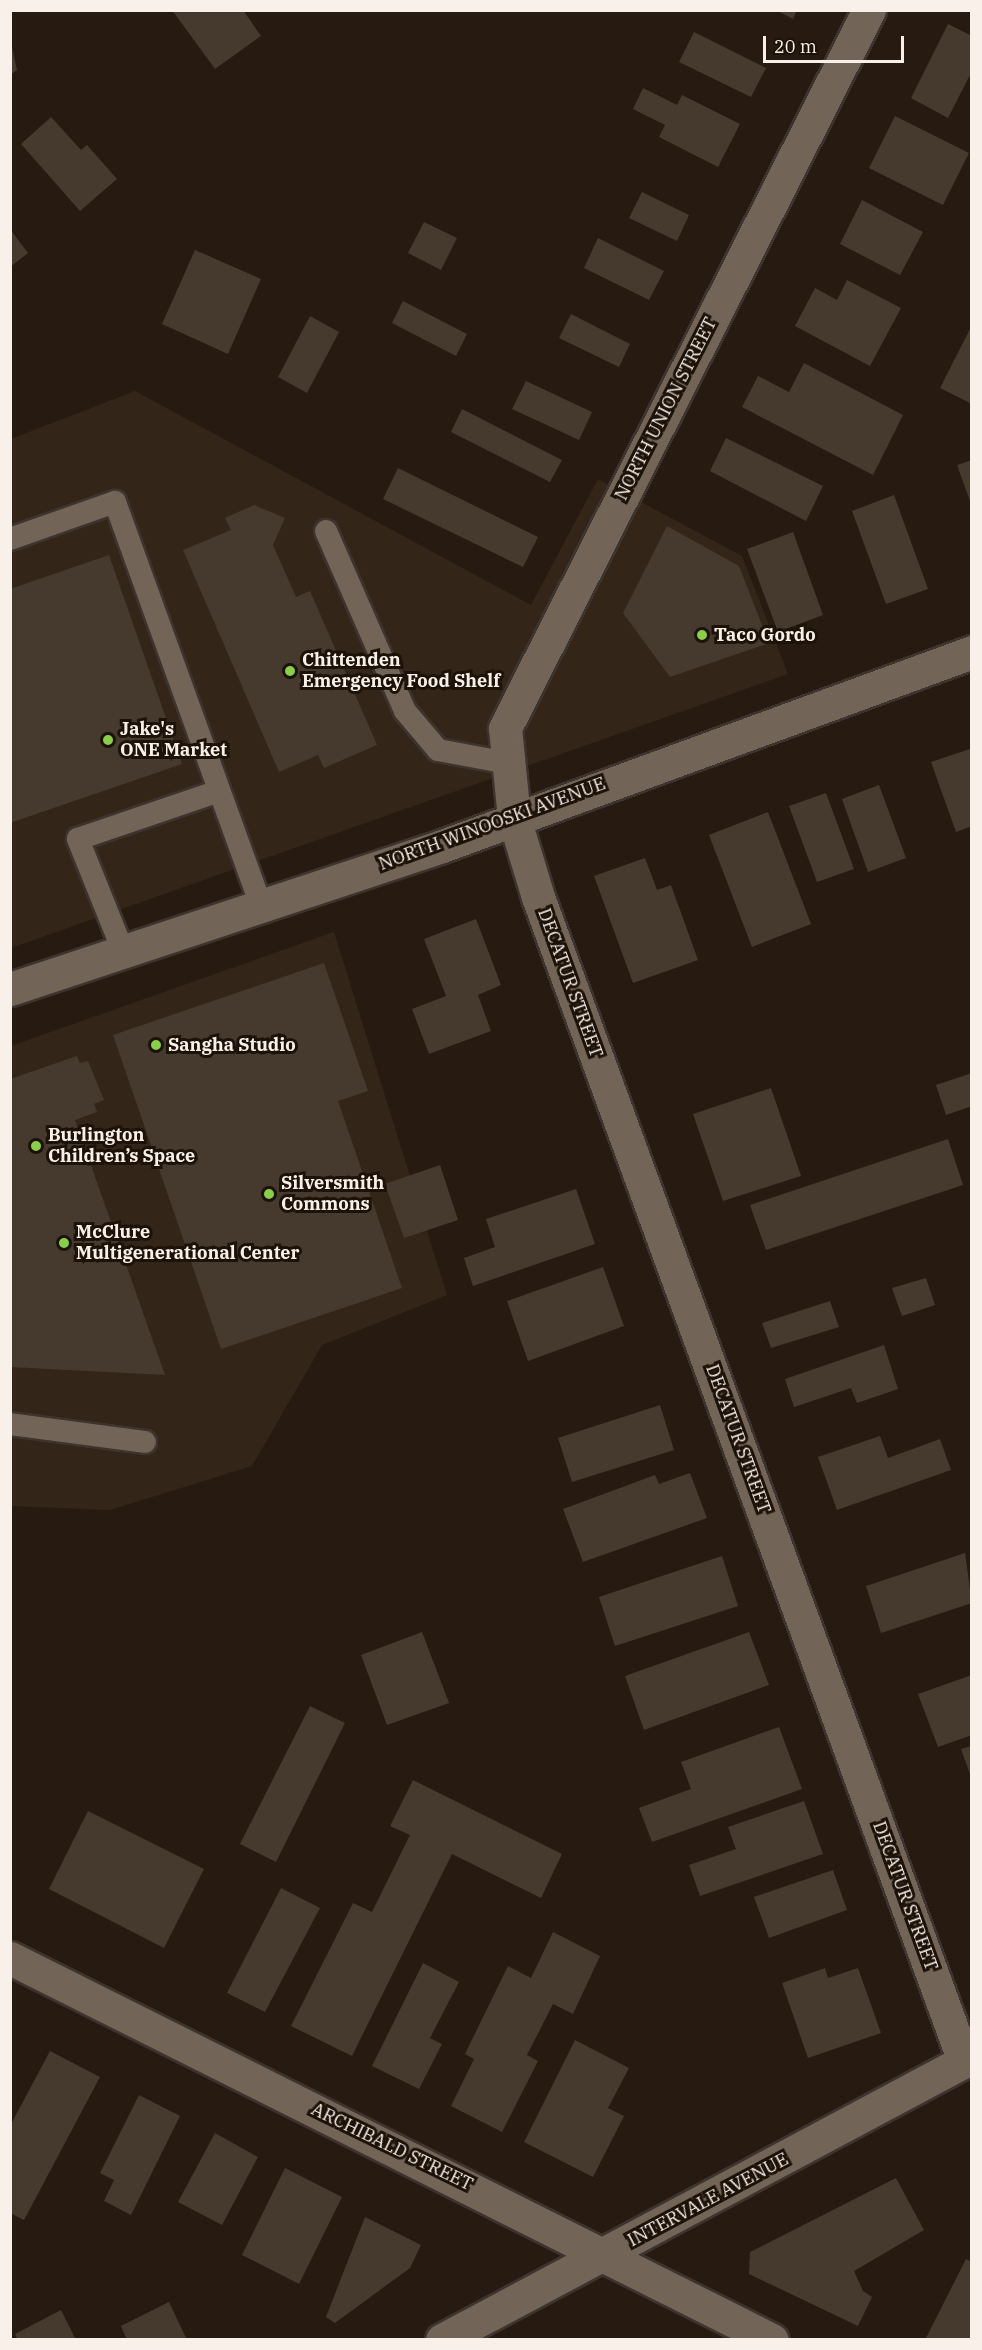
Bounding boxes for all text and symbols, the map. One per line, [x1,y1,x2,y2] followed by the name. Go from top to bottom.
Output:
[766,24,907,62] scale bar
[774,35,817,58] text: 20 m
[610,314,722,504] street label: NORTH UNION STREET
[714,624,816,646] place label: Taco Gordo
[695,628,709,642] marker: Taco Gordo
[302,650,500,692] place label: Chittenden Emergency Food Shelf
[283,664,297,678] marker: Chittenden Emergency Food Shelf
[120,719,227,762] place label: Jake's ONE Market
[101,733,115,747] marker: Jake's ONE Market
[376,773,608,875] street label: NORTH WINOOSKI AVENUE
[533,905,607,1061] street label: DECATUR STREET
[168,1034,296,1056] place label: Sangha Studio
[149,1038,163,1052] marker: Sangha Studio
[48,1125,195,1168] place label: Burlington Children’s Space
[29,1139,43,1153] marker: Burlington Children’s Space
[281,1173,384,1216] place label: Silversmith Commons
[262,1187,276,1201] marker: Silversmith Commons
[76,1222,299,1264] place label: McClure Multigenerational Center
[57,1236,71,1250] marker: McClure Multigenerational Center
[701,1361,775,1517] street label: DECATUR STREET
[868,1818,942,1974] street label: DECATUR STREET
[308,2099,476,2195] street label: ARCHIBALD STREET
[624,2149,792,2251] street label: INTERVALE AVENUE

